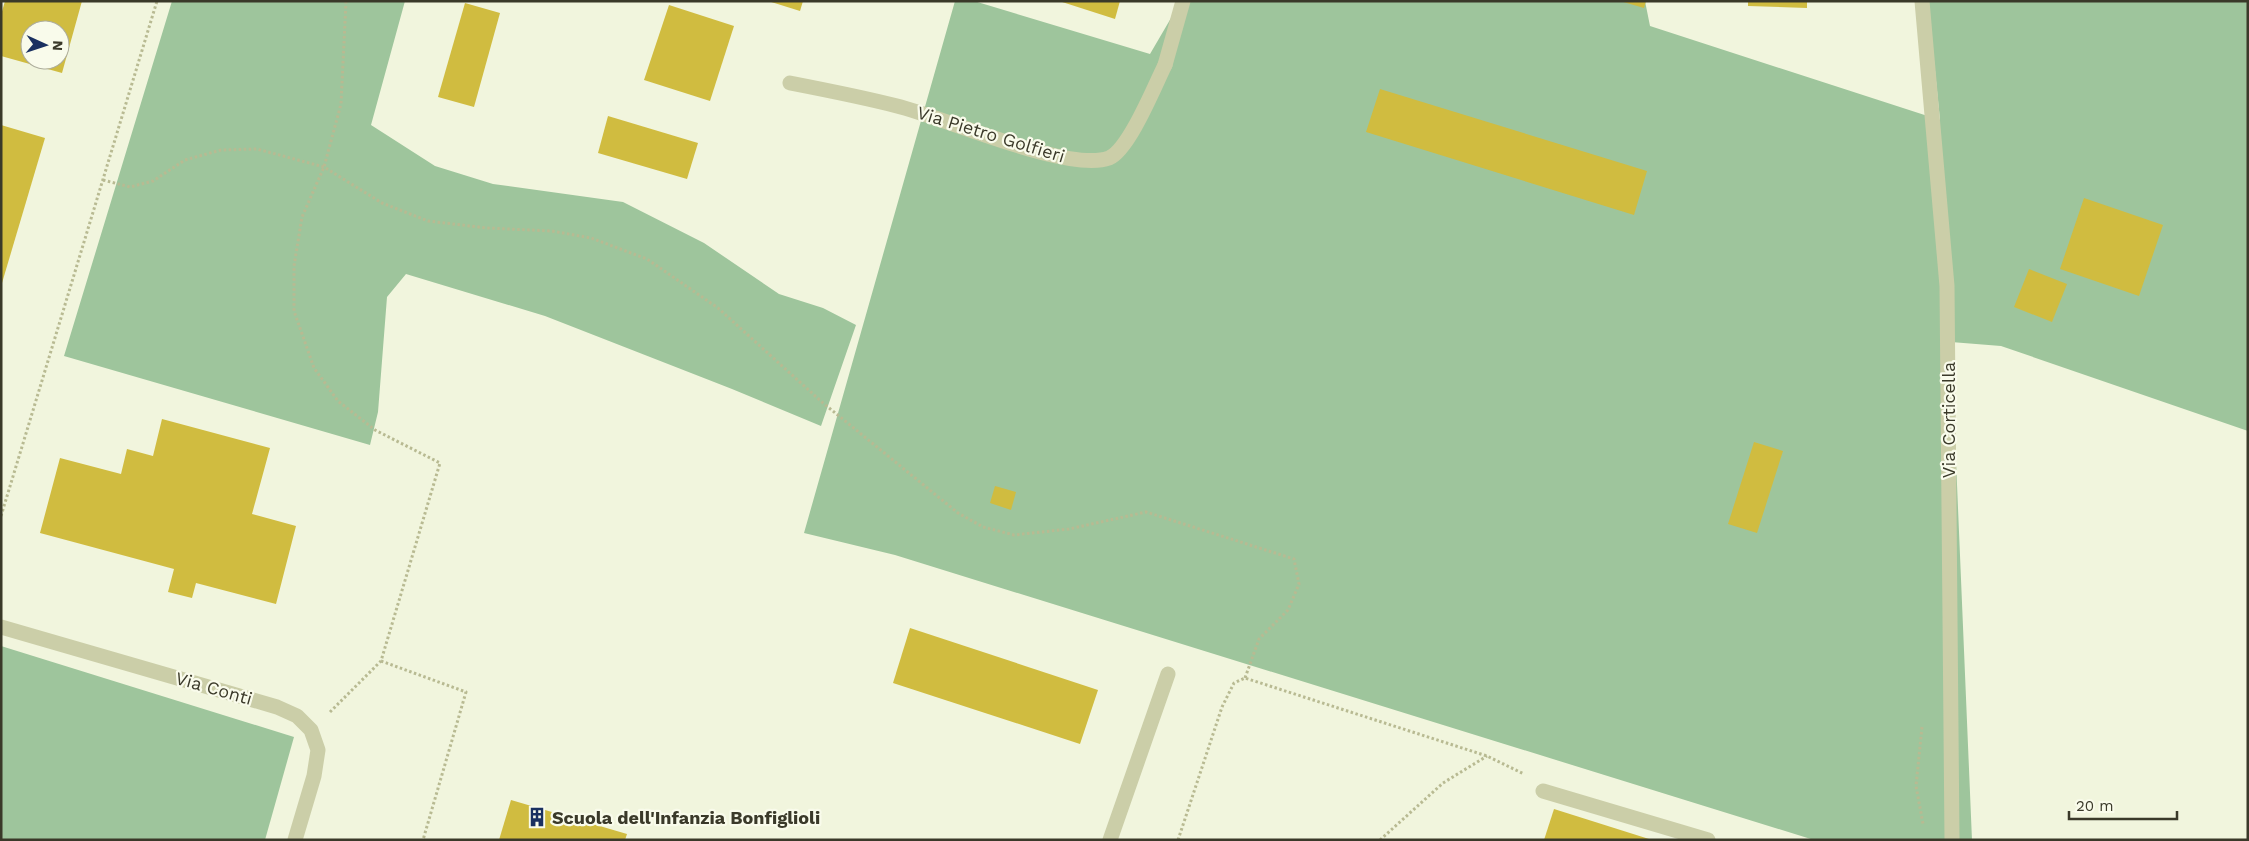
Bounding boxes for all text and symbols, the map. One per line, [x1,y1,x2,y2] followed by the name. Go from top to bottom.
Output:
[20,20,70,70] north arrow
[50,40,66,51] text: N
[915,102,1067,166] street label: Via Pietro Golfieri
[1938,362,1959,478] street label: Via Corticella
[173,667,255,709] street label: Via Conti
[2069,788,2176,820] scale bar
[2076,797,2114,815] text: 20 m
[526,806,548,828] building icon: Scuola dell'Infanzia Bonfiglioli
[552,807,820,828] place label: Scuola dell'Infanzia Bonfiglioli

